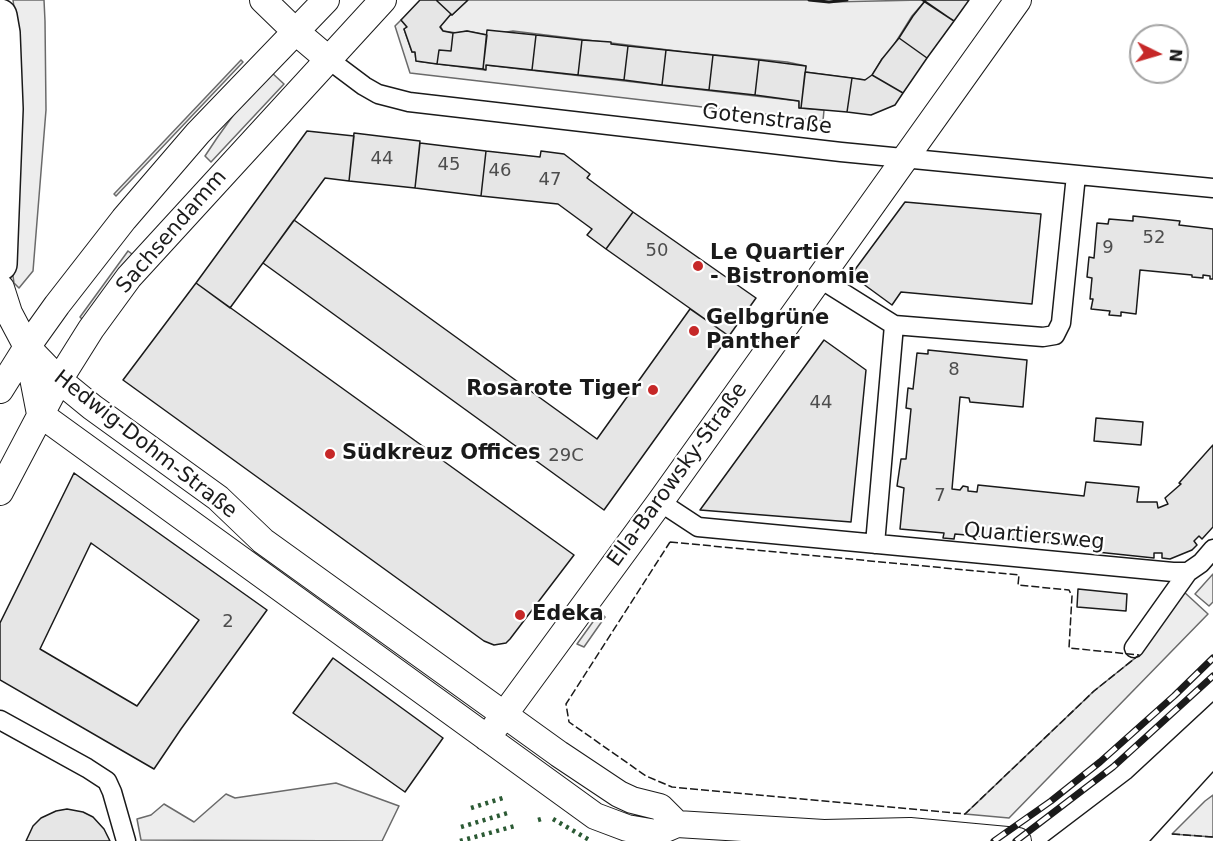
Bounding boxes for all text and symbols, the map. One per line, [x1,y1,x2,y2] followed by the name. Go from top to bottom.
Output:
[1129,24,1189,84] north arrow
[1165,48,1185,63] text: N
[701,100,833,140] street label: Gotenstraße
[371,148,393,170] house number: 44
[438,154,460,176] house number: 45
[489,160,511,182] house number: 46
[112,165,232,299] street label: Sachsendamm
[539,169,561,191] house number: 47
[1143,227,1165,249] house number: 52
[1102,237,1114,259] house number: 9
[646,240,668,262] house number: 50
[710,241,869,291] place label: Le Quartier - Bistronomie
[691,259,705,273] marker: Le Quartier - Bistronomie
[706,306,829,356] place label: Gelbgrüne Panther
[687,324,701,338] marker: Gelbgrüne Panther
[948,359,960,381] house number: 8
[48,366,242,524] street label: Hedwig-Dohm-Straße
[466,377,641,403] place label: Rosarote Tiger
[603,378,753,572] street label: Ella-Barowsky-Straße
[646,383,660,397] marker: Rosarote Tiger
[810,392,832,414] house number: 44
[342,441,541,467] place label: Südkreuz Offices
[548,445,584,467] house number: 29C
[323,447,337,461] marker: Südkreuz Offices
[934,485,946,507] house number: 7
[963,518,1105,556] street label: Quartiersweg
[532,602,604,628] place label: Edeka
[513,608,527,622] marker: Edeka
[222,611,234,633] house number: 2

